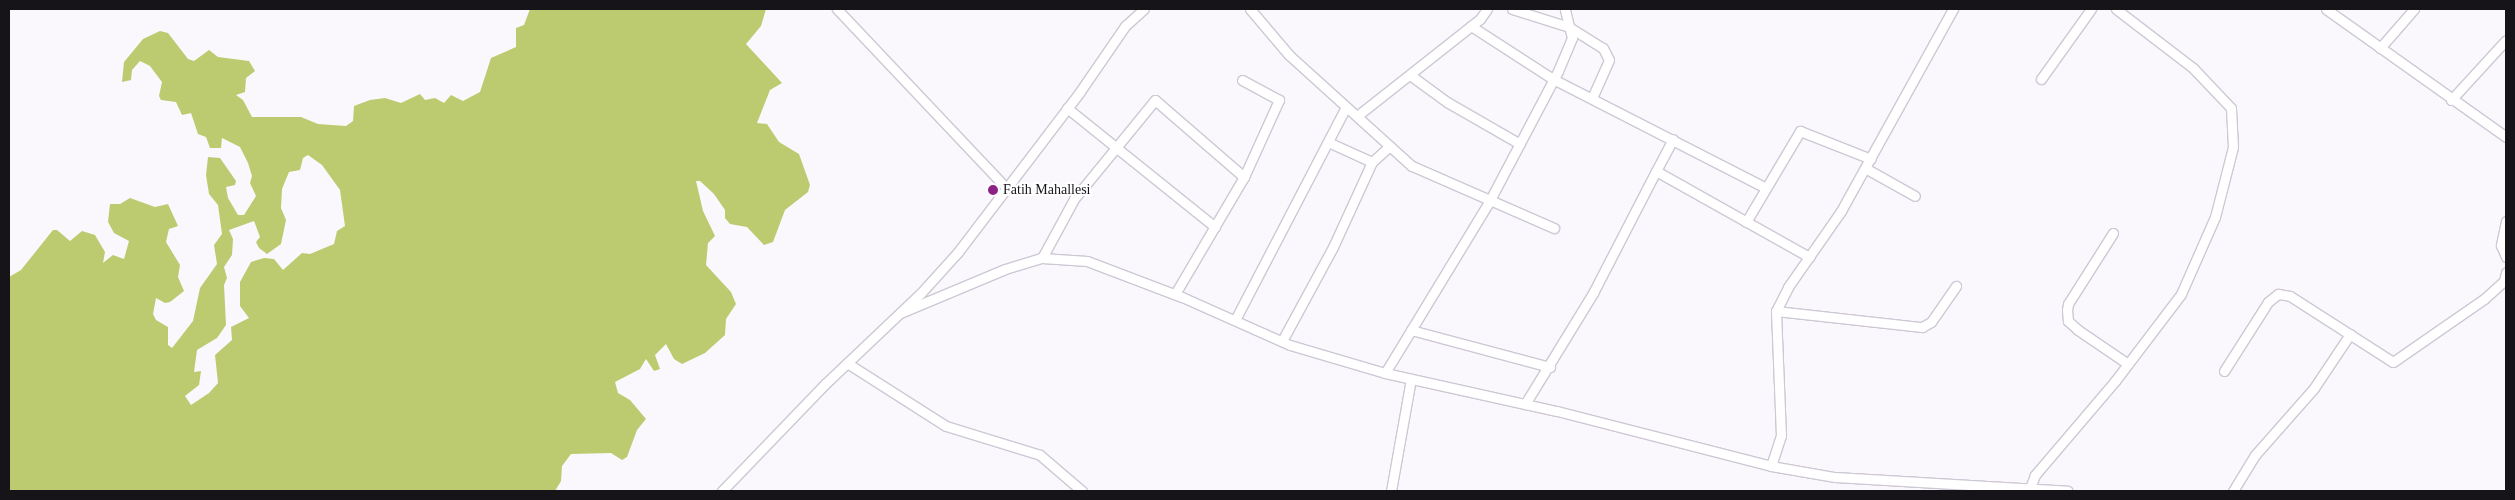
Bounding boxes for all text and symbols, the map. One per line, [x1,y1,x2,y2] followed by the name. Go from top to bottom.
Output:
[1003,182,1090,198] place label: Fatih Mahallesi
[987,184,999,196] marker: Fatih Mahallesi

